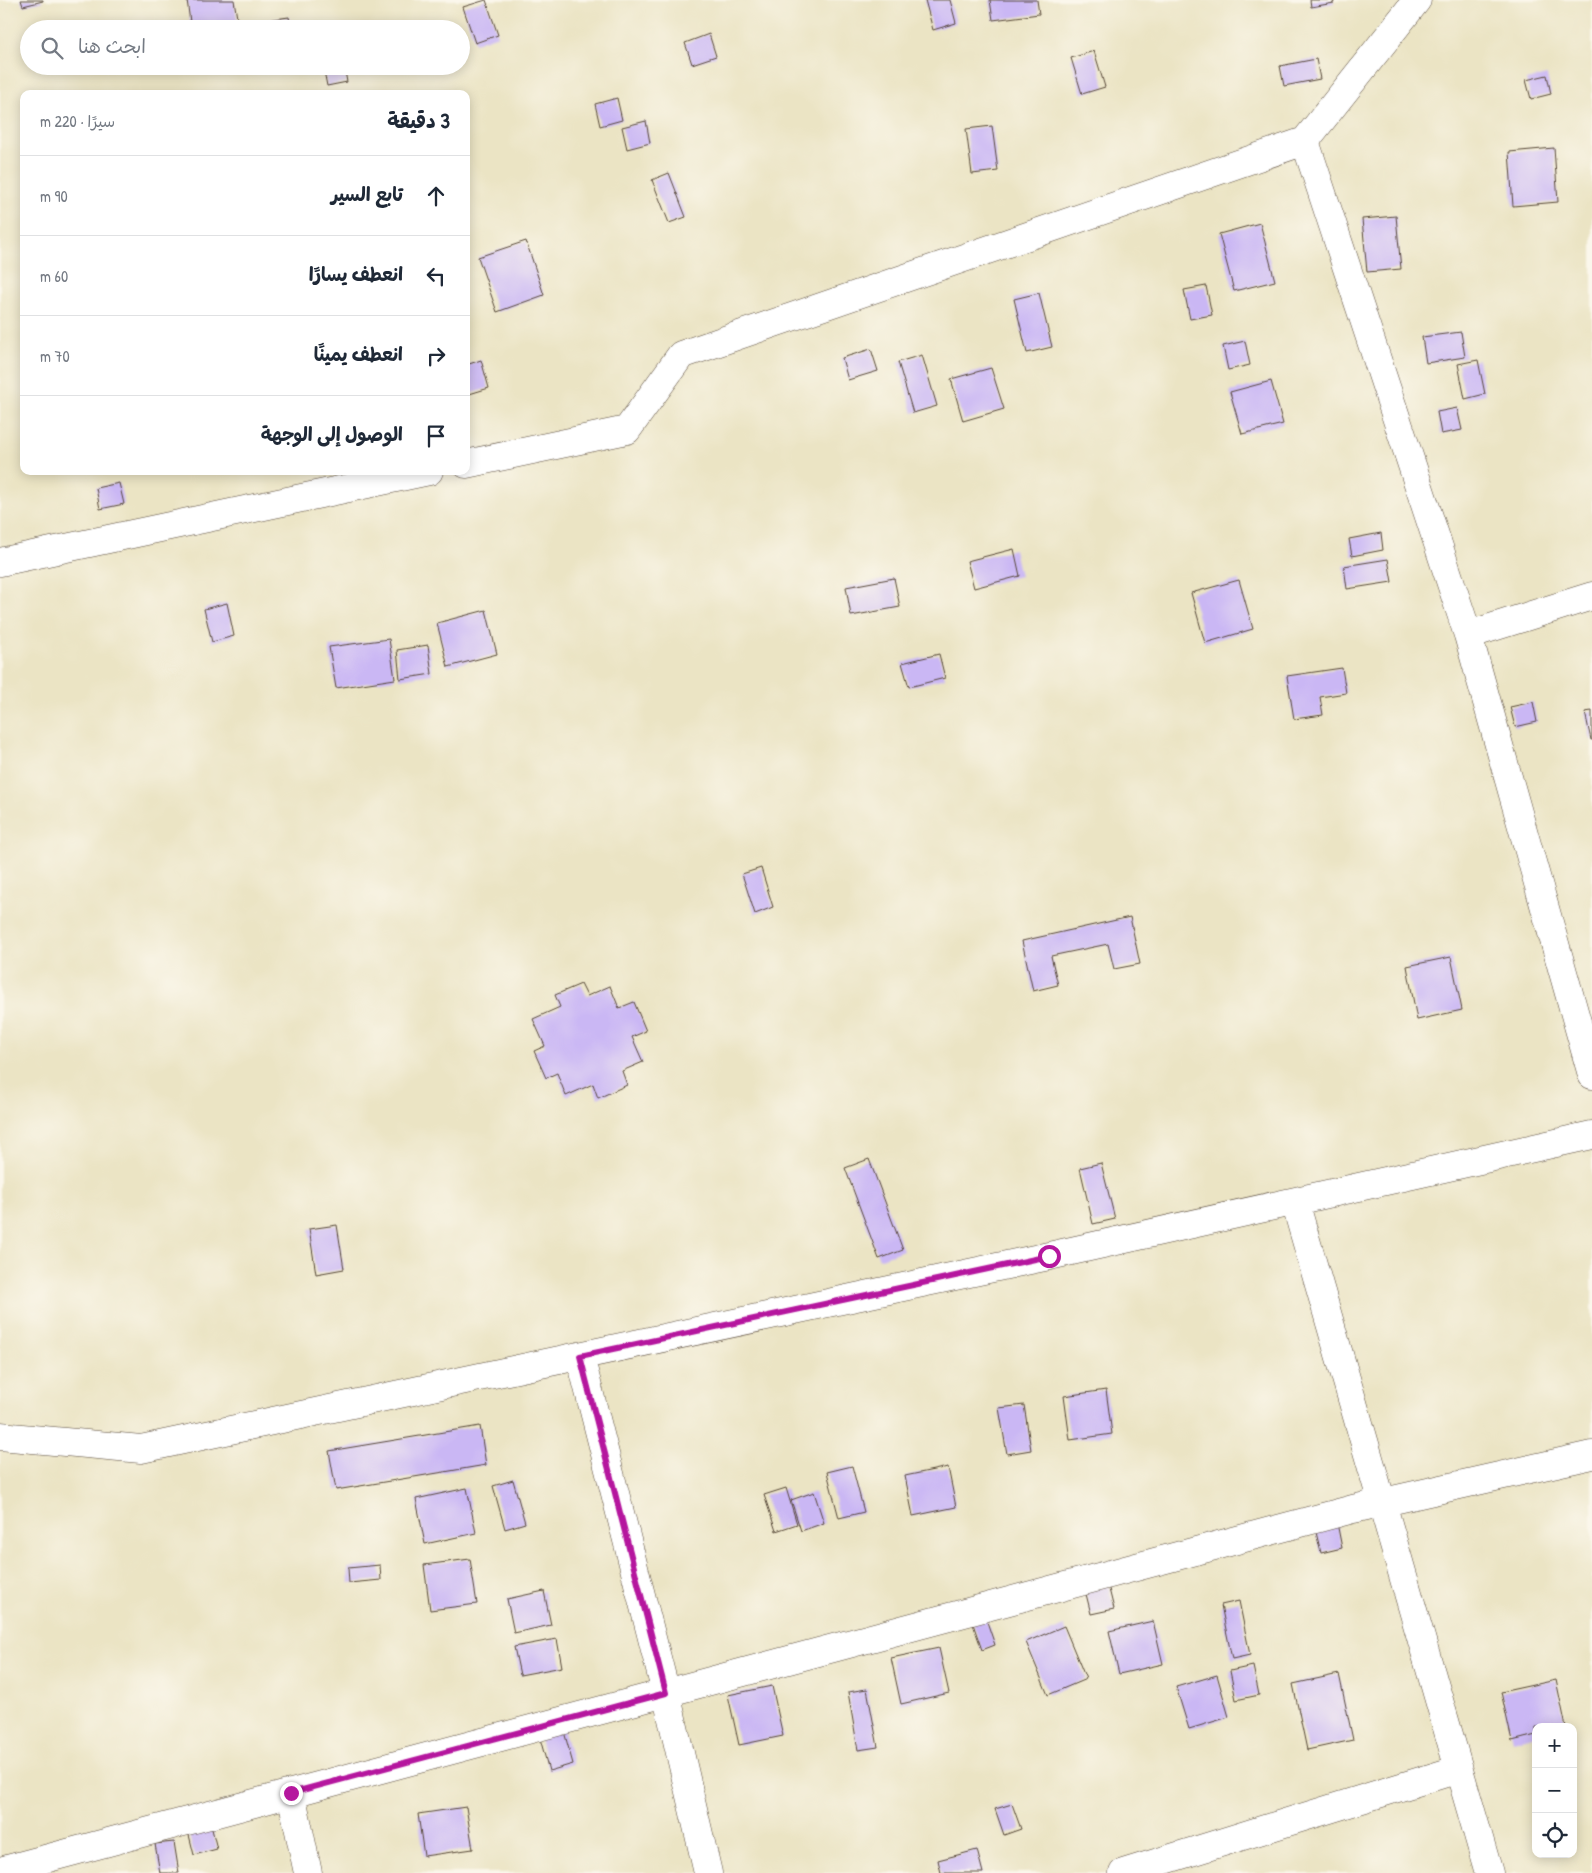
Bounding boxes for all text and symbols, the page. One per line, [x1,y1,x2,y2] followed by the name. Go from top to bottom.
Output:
[20,20,470,75] search box
[78,33,146,59] text: ابحث هنا
[38,34,66,62] icon: search
[387,106,450,135] text: 3 دقيقة
[40,110,115,132] text: سيرًا · 220 m
[331,181,403,207] text: تابع السير
[422,182,450,210] icon: ahead
[40,185,68,207] text: 90 m
[309,261,403,287] text: انعطف يسارًا
[422,262,450,290] icon: left
[40,265,68,287] text: 60 m
[314,341,403,367] text: انعطف يمينًا
[422,342,450,370] icon: right
[40,345,70,367] text: 70 m
[261,421,403,447] text: الوصول إلى الوجهة
[422,422,450,450] icon: arrive
[1038,1245,1061,1268] route start
[1532,1723,1577,1858] map controls
[1532,1723,1577,1768] button: +
[1532,1768,1577,1813] button: −
[280,1782,303,1805] route end
[1532,1813,1577,1858] button: locate

